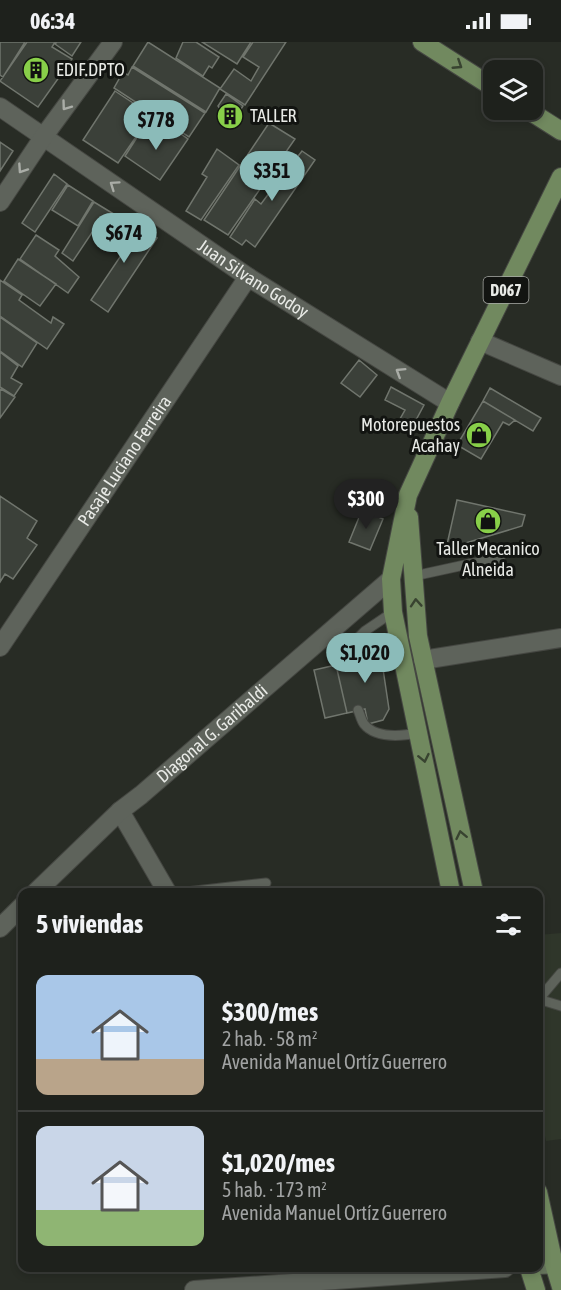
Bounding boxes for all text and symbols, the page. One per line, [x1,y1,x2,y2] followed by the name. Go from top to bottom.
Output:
[30,8,75,34] text: 06:34
[21,55,51,85] building icon: EDIF.DPTO
[452,57,462,69] one-way arrow
[56,59,125,80] place label: EDIF.DPTO
[483,60,543,120] map controls
[483,60,543,120] button: layers
[62,99,73,110] one-way arrow
[120,100,192,151] pin: $778
[215,101,245,131] building icon: TALLER
[250,105,297,126] place label: TALLER
[138,108,174,131] text: $778
[236,151,308,202] pin: $351
[254,159,290,182] text: $351
[18,162,29,173] one-way arrow
[110,181,121,192] one-way arrow
[88,213,160,264] pin: $674
[106,221,142,244] text: $674
[194,235,313,322] street label: Juan Silvano Godoy
[484,277,528,303] road number: D067
[396,368,407,379] one-way arrow
[73,392,175,530] street label: Pasaje Luciano Ferreira
[361,414,460,456] place label: Motorepuestos Acahay
[464,420,494,450] shop icon: Motorepuestos Acahay
[330,479,402,530] pin: $300
[348,487,384,510] text: $300
[473,506,503,536] shop icon: Taller Mecanico Alneida
[436,538,540,580] place label: Taller Mecanico Alneida
[409,599,422,608] one-way arrow
[316,633,414,684] pin: $1,020
[340,641,390,664] text: $1,020
[152,680,271,787] street label: Diagonal G. Garibaldi
[416,753,429,763] one-way arrow
[455,831,468,841] one-way arrow
[492,908,525,941] icon: filters
[36,909,143,939] text: 5 viviendas
[222,997,318,1027] text: $300/mes
[84,999,156,1071] icon: home
[222,1027,317,1050] text: 2 hab. · 58 m²
[222,1050,447,1073] text: Avenida Manuel Ortíz Guerrero
[222,1148,335,1178] text: $1,020/mes
[84,1150,156,1222] icon: home
[222,1178,327,1201] text: 5 hab. · 173 m²
[222,1201,447,1224] text: Avenida Manuel Ortíz Guerrero

